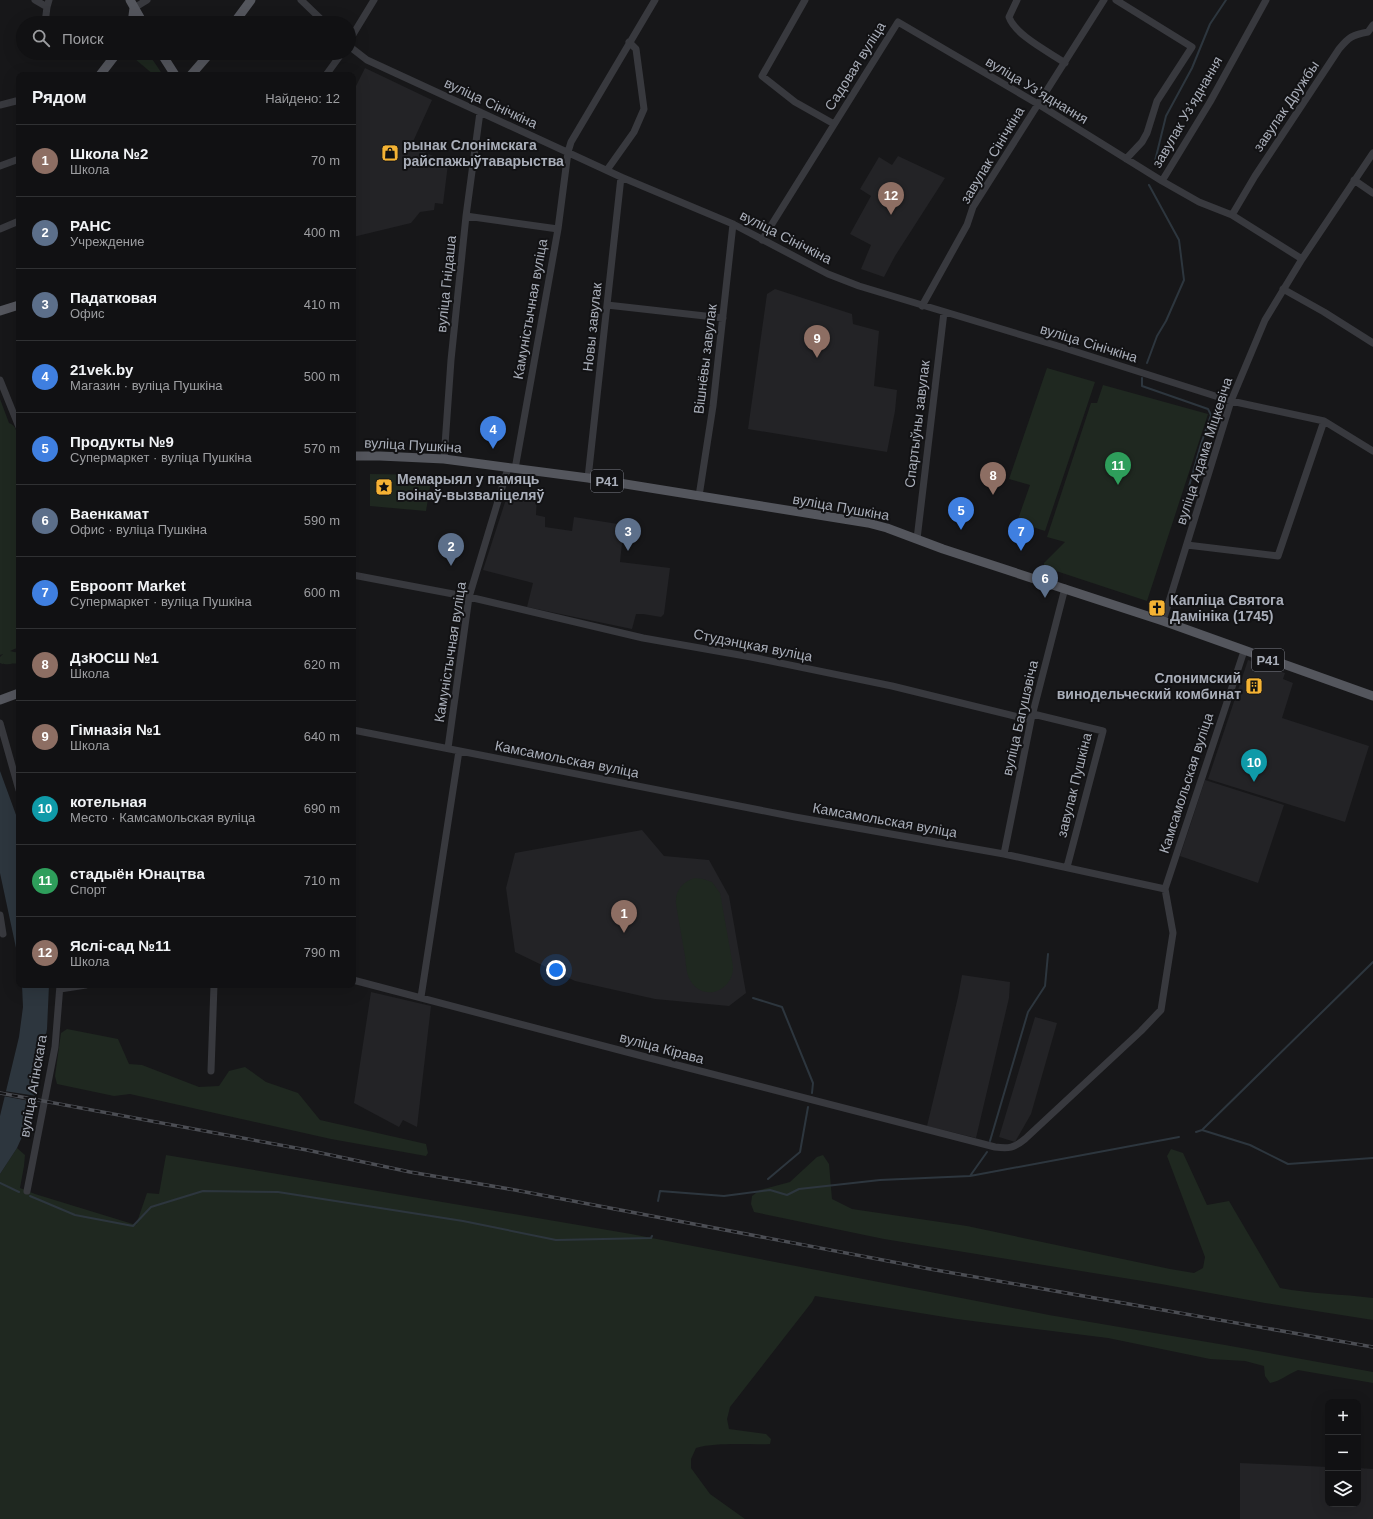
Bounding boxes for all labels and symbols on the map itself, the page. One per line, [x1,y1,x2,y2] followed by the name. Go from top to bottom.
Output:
[821,19,889,113] street label: Садовая вуліца
[983,53,1091,127] street label: вуліца Узʼяднання
[1149,53,1225,171] street label: завулак Узʼяднання
[1250,58,1322,154] street label: завулак Дружбы
[442,74,540,132] street label: вуліца Сінічкіна
[957,104,1027,206] street label: завулак Сінічкіна
[403,137,564,169] place label: рынак Слонімскага райспажыўтаварыства
[380,143,400,163] shop icon: рынак Слонімскага райспажыўтаварыства
[878,182,904,215] pin: 12
[737,207,835,267] street label: вуліца Сінічкіна
[433,235,459,333] street label: вуліца Гнідаша
[510,237,550,380] street label: Камуністычная вуліца
[579,281,605,372] street label: Новы завулак
[690,302,720,415] street label: Вішнёвы завулак
[1038,321,1140,365] street label: вуліца Сінічкіна
[804,325,830,358] pin: 9
[901,359,933,489] street label: Спартыўны завулак
[1173,375,1235,527] street label: вуліца Адама Міцкевіча
[480,416,506,449] pin: 4
[364,434,462,456] street label: вуліца Пушкіна
[1105,452,1131,485] pin: 11
[980,462,1006,495] pin: 8
[591,470,623,492] road number: Р41
[397,471,545,503] place label: Мемарыял у памяць воінаў-вызваліцеляў
[374,477,394,497] place icon: Мемарыял у памяць воінаў-вызваліцеляў
[791,491,891,523] street label: вуліца Пушкіна
[948,497,974,530] pin: 5
[615,518,641,551] pin: 3
[1008,518,1034,551] pin: 7
[438,533,464,566] pin: 2
[1032,565,1058,598] pin: 6
[431,580,469,723] street label: Камуністычная вуліца
[1170,592,1284,624] place label: Капліца Святога Дамініка (1745)
[1147,598,1167,618] church icon: Капліца Святога Дамініка (1745)
[692,626,814,664] street label: Студэнцкая вуліца
[1252,649,1284,671] road number: Р41
[999,659,1041,777] street label: вуліца Багушэвіча
[1057,670,1241,702] place label: Слонимский винодельческий комбинат
[1244,676,1264,696] building icon: Слонимский винодельческий комбинат
[1156,711,1216,855] street label: Камсамольская вуліца
[1053,731,1095,839] street label: завулак Пушкіна
[494,737,641,781] street label: Камсамольская вуліца
[1241,749,1267,782] pin: 10
[811,799,959,841] street label: Камсамольская вуліца
[611,900,637,933] pin: 1
[546,960,566,980] your location
[618,1029,706,1067] street label: вуліца Кірава
[16,1033,50,1139] street label: вуліца Агінскага

